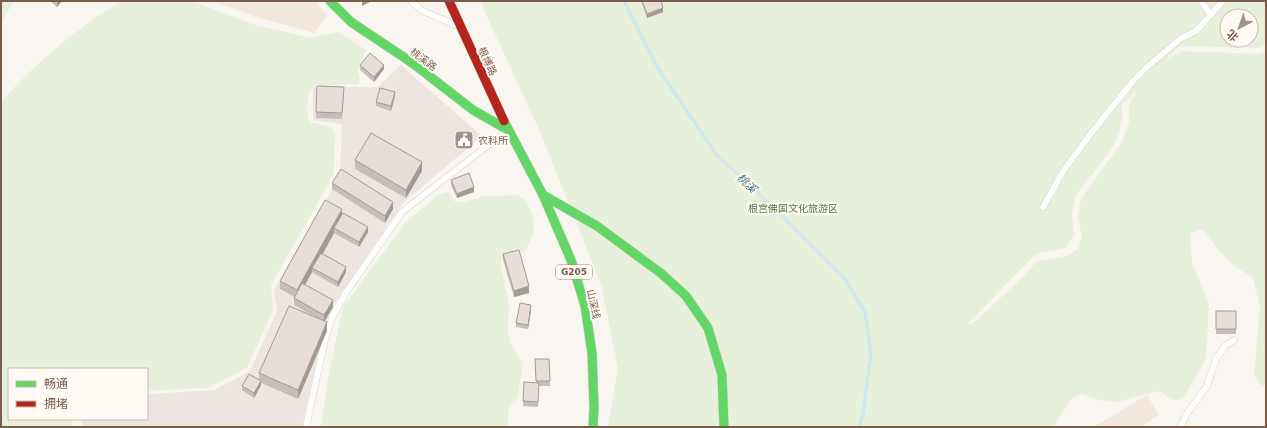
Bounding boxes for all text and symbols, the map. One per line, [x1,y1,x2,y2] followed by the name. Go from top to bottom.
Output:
[1219,8,1259,48] north arrow
[1224,27,1241,44] text: 北
[476,45,499,77] street label: 根博路
[408,46,439,73] street label: 桃溪路
[453,129,475,151] public building icon: 农科所
[478,135,508,146] place label: 农科所
[734,171,760,196] water label: 桃溪
[748,203,838,214] park label: 根宫佛国文化旅游区
[556,265,592,279] road number: G205
[585,288,602,320] street label: 山深线
[8,368,148,420] legend
[44,377,68,391] text: 畅通
[44,397,68,411] text: 拥堵

